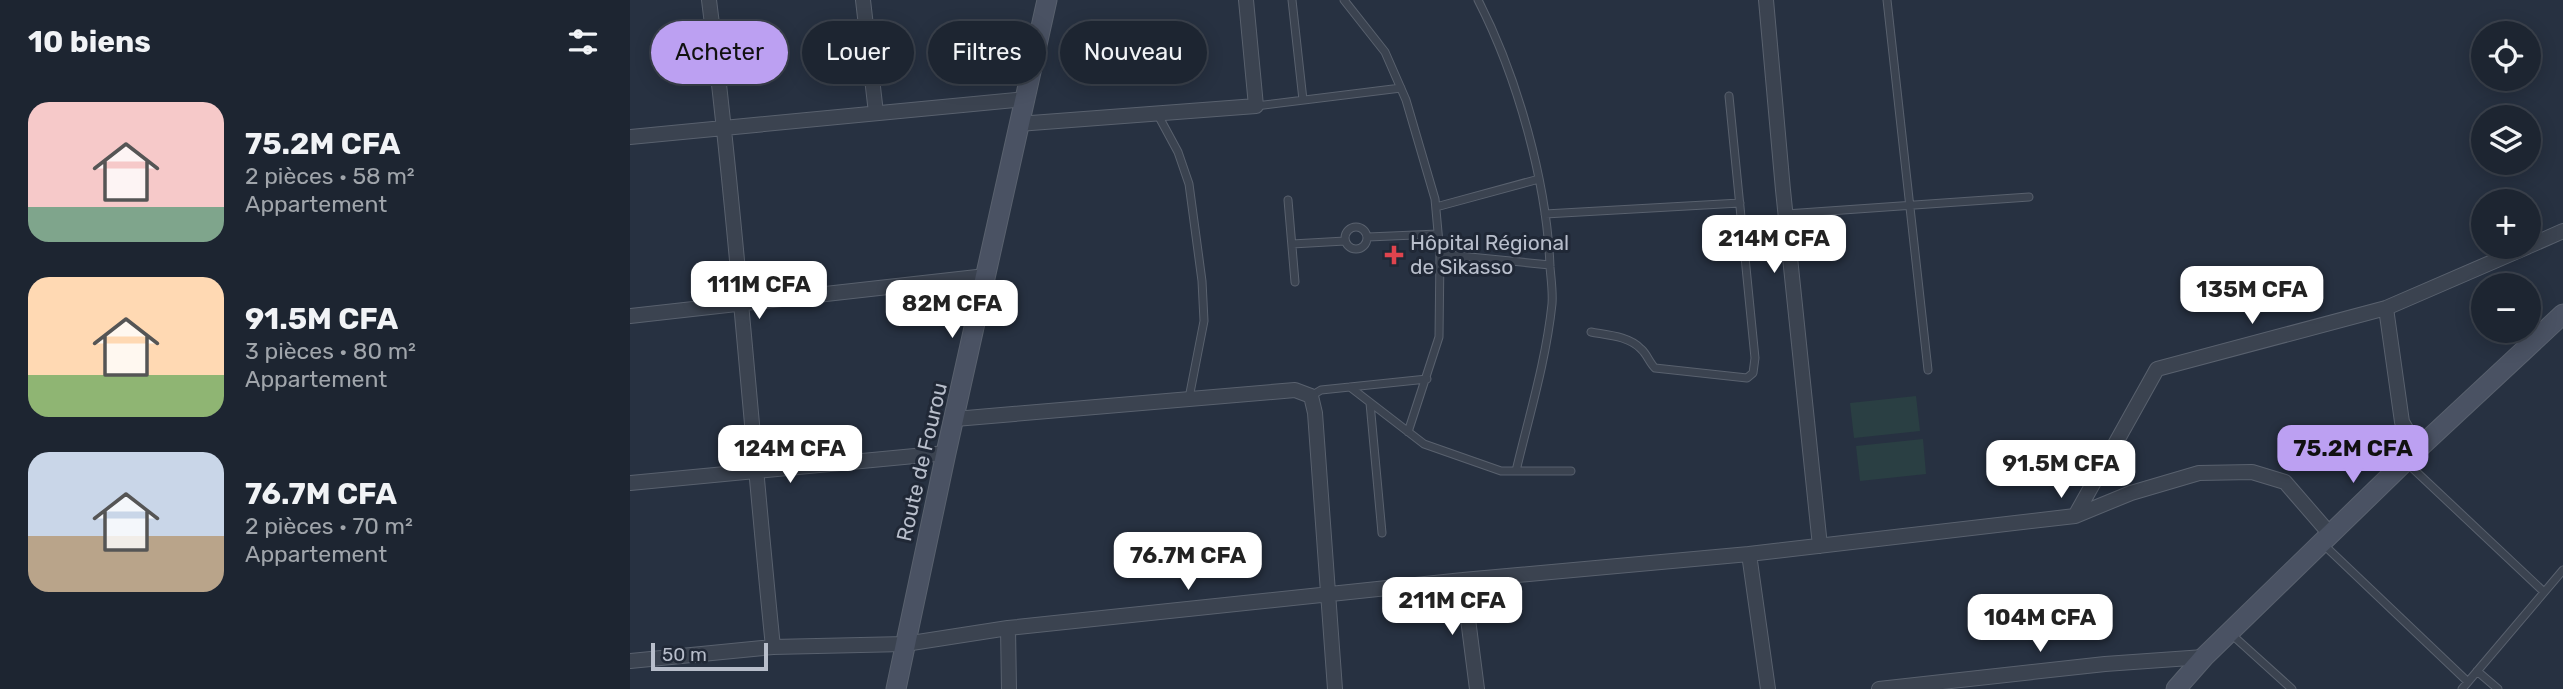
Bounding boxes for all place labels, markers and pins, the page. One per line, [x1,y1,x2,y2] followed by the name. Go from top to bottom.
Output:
[1702,216,1846,275] pin: 214M CFA
[1410,230,1569,279] place label: Hôpital Régional de Sikasso
[1384,245,1404,265] marker: Hôpital Régional de Sikasso
[687,262,831,321] pin: 111M CFA
[2180,266,2324,326] pin: 135M CFA
[887,280,1017,340] pin: 82M CFA
[718,426,862,485] pin: 124M CFA
[2273,426,2433,485] pin: 75.2M CFA
[1981,440,2141,500] pin: 91.5M CFA
[1108,532,1268,592] pin: 76.7M CFA
[1380,578,1524,637] pin: 211M CFA
[1968,594,2112,654] pin: 104M CFA

